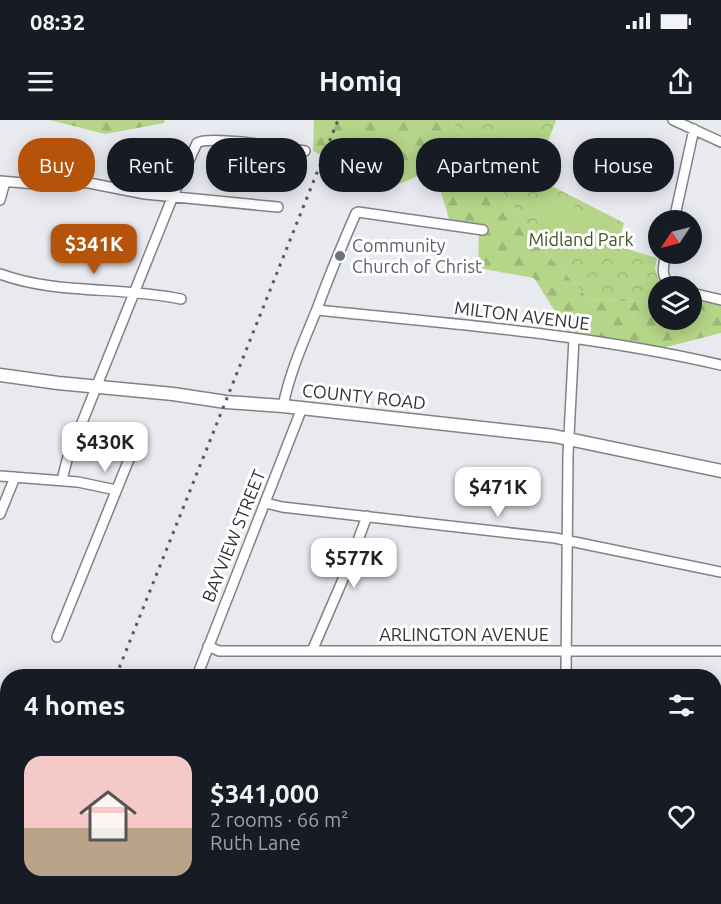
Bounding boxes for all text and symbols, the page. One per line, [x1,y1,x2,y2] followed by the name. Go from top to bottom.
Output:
[30,9,85,34] text: 08:32
[24,65,57,98] icon: menu
[664,65,697,98] icon: share
[319,66,402,96] text: Homiq
[18,138,95,192] chip: Buy
[107,138,194,192] chip: Rent
[206,138,307,192] chip: Filters
[319,138,404,192] chip: New
[416,138,561,192] chip: Apartment
[573,138,674,192] chip: House
[648,210,702,264] north arrow
[648,210,702,330] map controls
[52,224,136,275] pin: $341K
[528,229,634,249] park label: Midland Park
[65,232,123,255] text: $341K
[352,235,482,276] place label: Community Church of Christ
[333,249,347,263] marker: Community Church of Christ
[648,276,702,330] button: layers
[454,297,591,333] street label: MILTON AVENUE
[301,380,427,412] street label: COUNTY ROAD
[63,422,147,473] pin: $430K
[76,430,134,453] text: $430K
[197,467,269,605] street label: BAYVIEW STREET
[456,467,540,518] pin: $471K
[469,475,527,498] text: $471K
[312,538,396,589] pin: $577K
[325,546,383,569] text: $577K
[379,624,549,644] street label: ARLINGTON AVENUE
[665,689,698,722] icon: filters
[24,691,125,720] text: 4 homes
[210,779,319,808] text: $341,000
[72,780,144,852] icon: home
[665,800,698,833] icon: heart
[210,808,348,831] text: 2 rooms · 66 m²
[210,831,301,854] text: Ruth Lane

